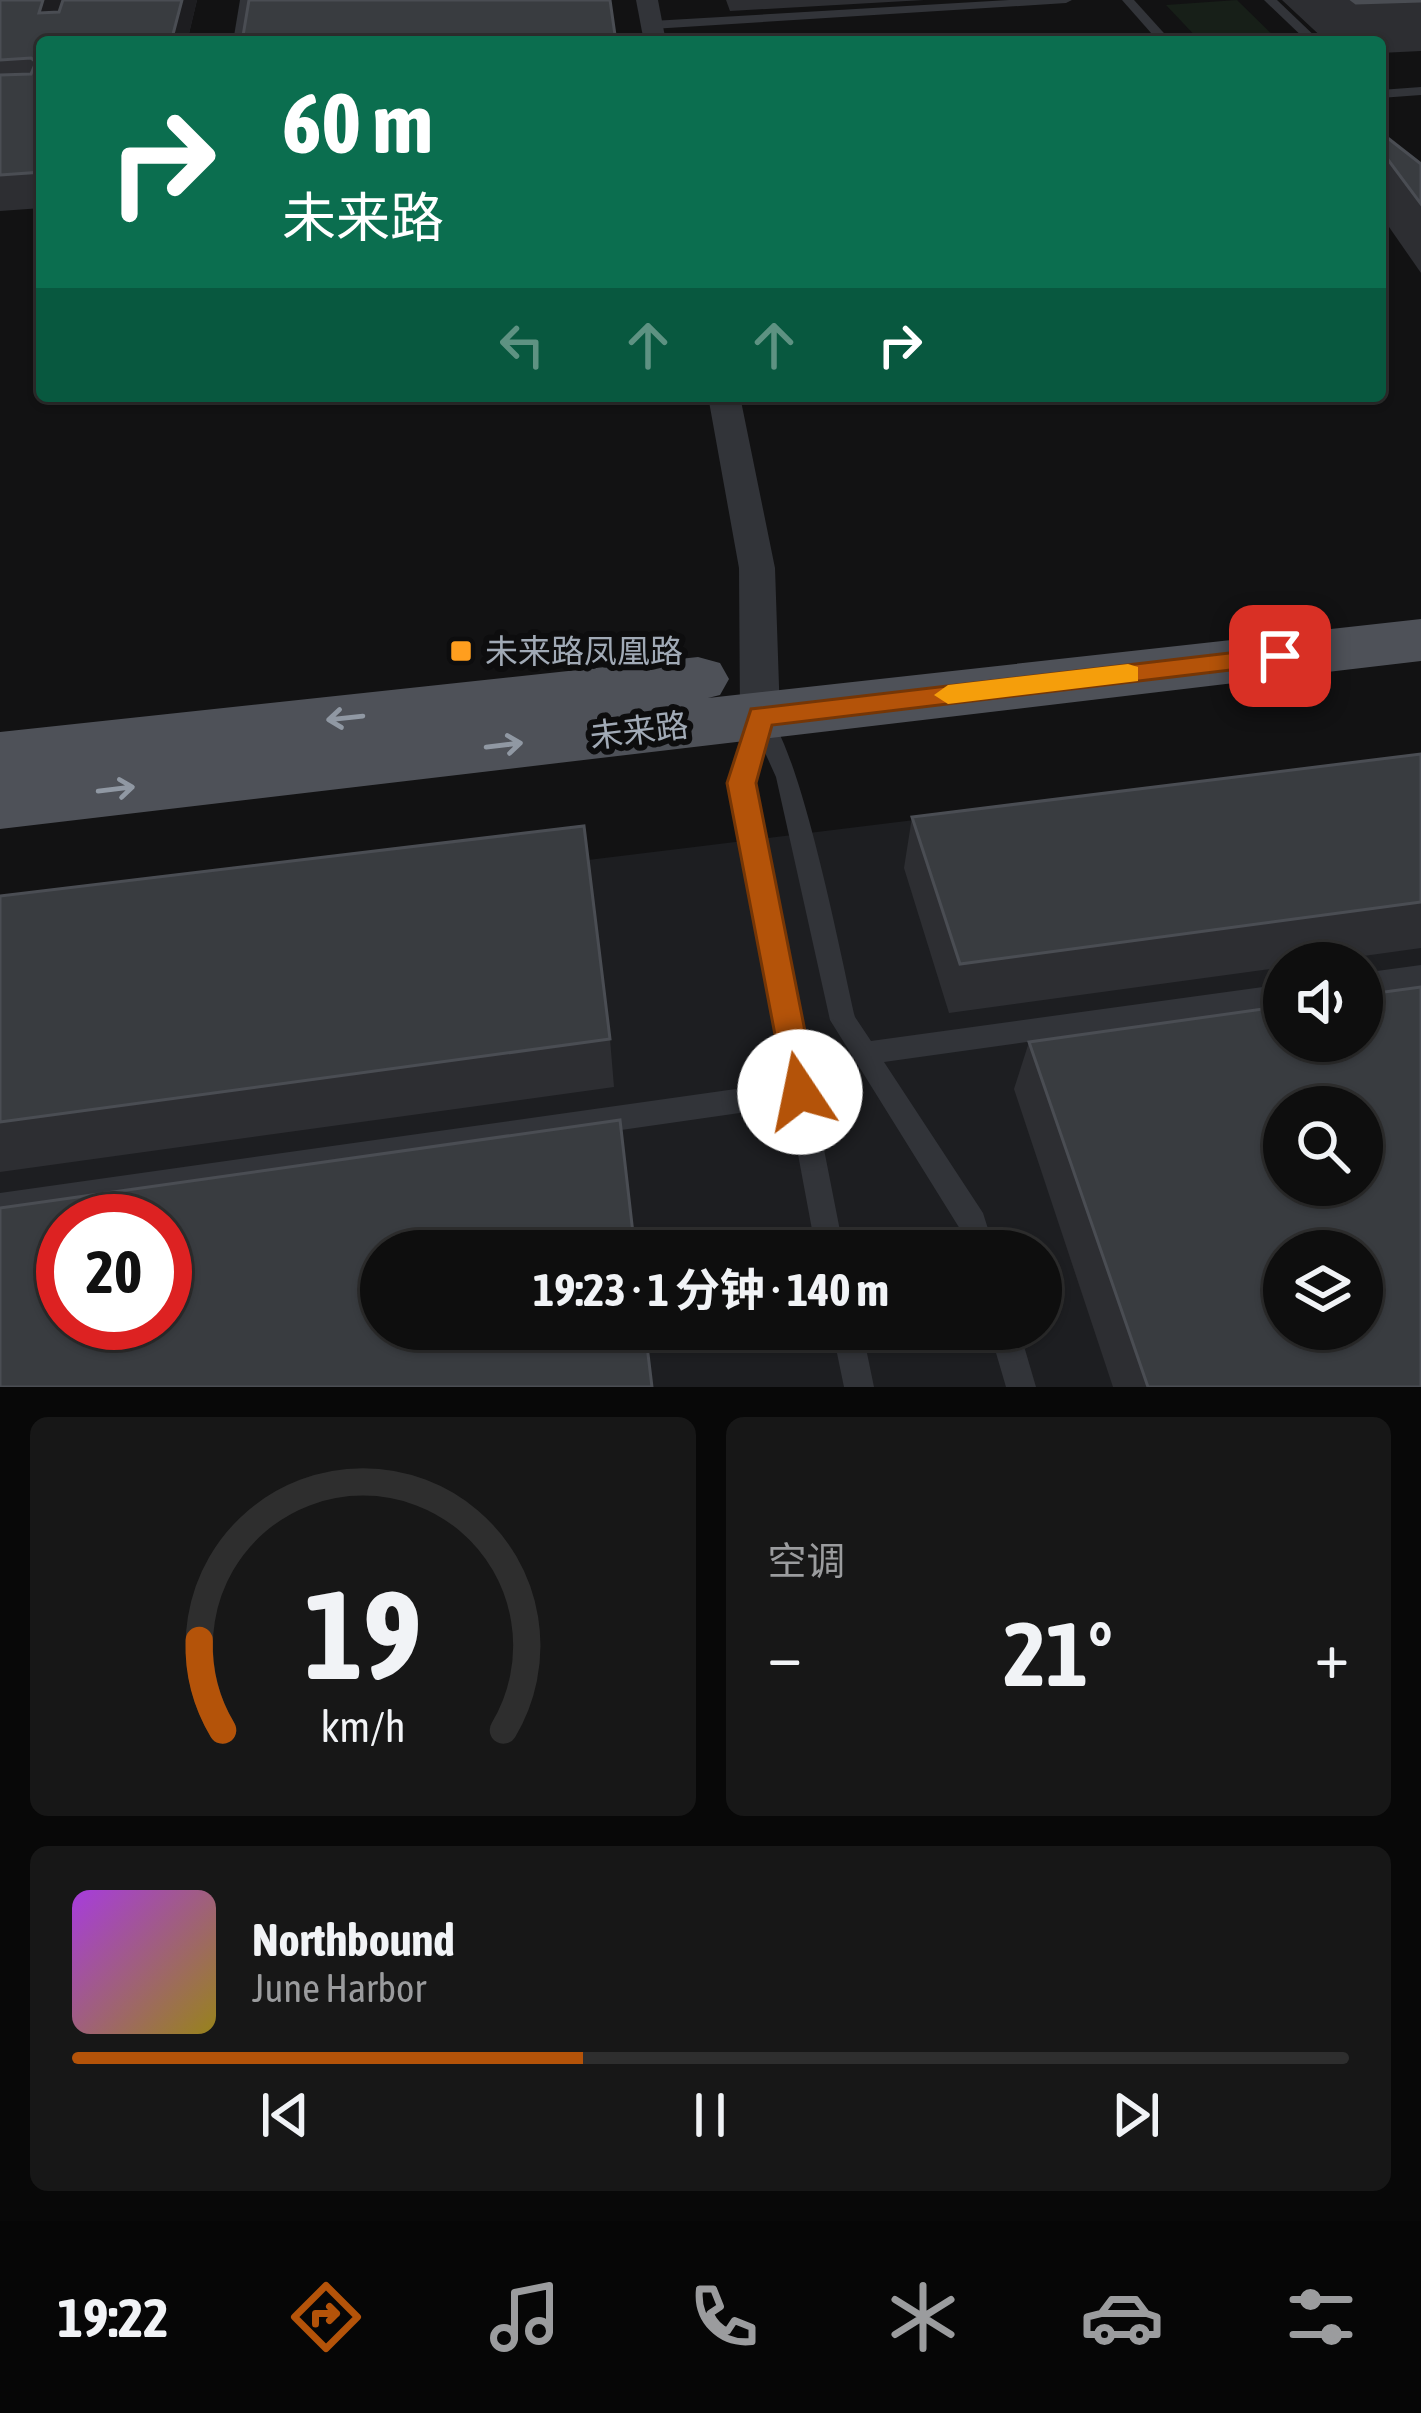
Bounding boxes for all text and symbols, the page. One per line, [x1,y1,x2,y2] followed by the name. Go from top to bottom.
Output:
[282,75,433,171] text: 60 m
[84,84,240,240] icon: right
[282,187,444,248] text: 未来路
[489,312,555,378] icon: left
[615,312,681,378] icon: ahead
[741,312,807,378] icon: ahead
[867,312,933,378] icon: right
[1229,605,1331,707] pin
[1247,623,1313,689] icon: arrive
[485,632,683,670] place label: 未来路凤凰路
[448,638,474,664] marker: 未来路凤凰路
[588,705,690,755] street label: 未来路
[326,708,365,730] one-way arrow
[484,734,523,756] one-way arrow
[96,778,135,800] one-way arrow
[1263,942,1383,1350] map controls
[1263,942,1383,1062] button: sound
[737,1029,863,1155] position arrow
[1263,1086,1383,1206] button: search
[36,1194,192,1350] speed limit sign: 20
[1263,1230,1383,1350] button: layers
[533,1264,889,1316] text: 19:23 · 1 分钟 · 140 m
[768,1539,846,1583] text: 空调
[304,1562,421,1705] text: 19
[1004,1602,1113,1705] text: 21°
[768,1616,802,1692] text: −
[1315,1616,1349,1692] text: +
[320,1701,405,1750] text: km/h
[252,1914,455,1966] text: Northbound
[252,1966,426,2010] text: June Harbor
[252,2082,318,2148] icon: previous
[677,2082,743,2148] icon: pause
[1103,2082,1169,2148] icon: next
[284,2275,368,2359] icon: directions
[483,2275,567,2359] icon: music
[682,2275,766,2359] icon: phone
[881,2275,965,2359] icon: climate
[1080,2275,1164,2359] icon: car
[1279,2275,1363,2359] icon: filters
[58,2287,169,2348] text: 19:22

